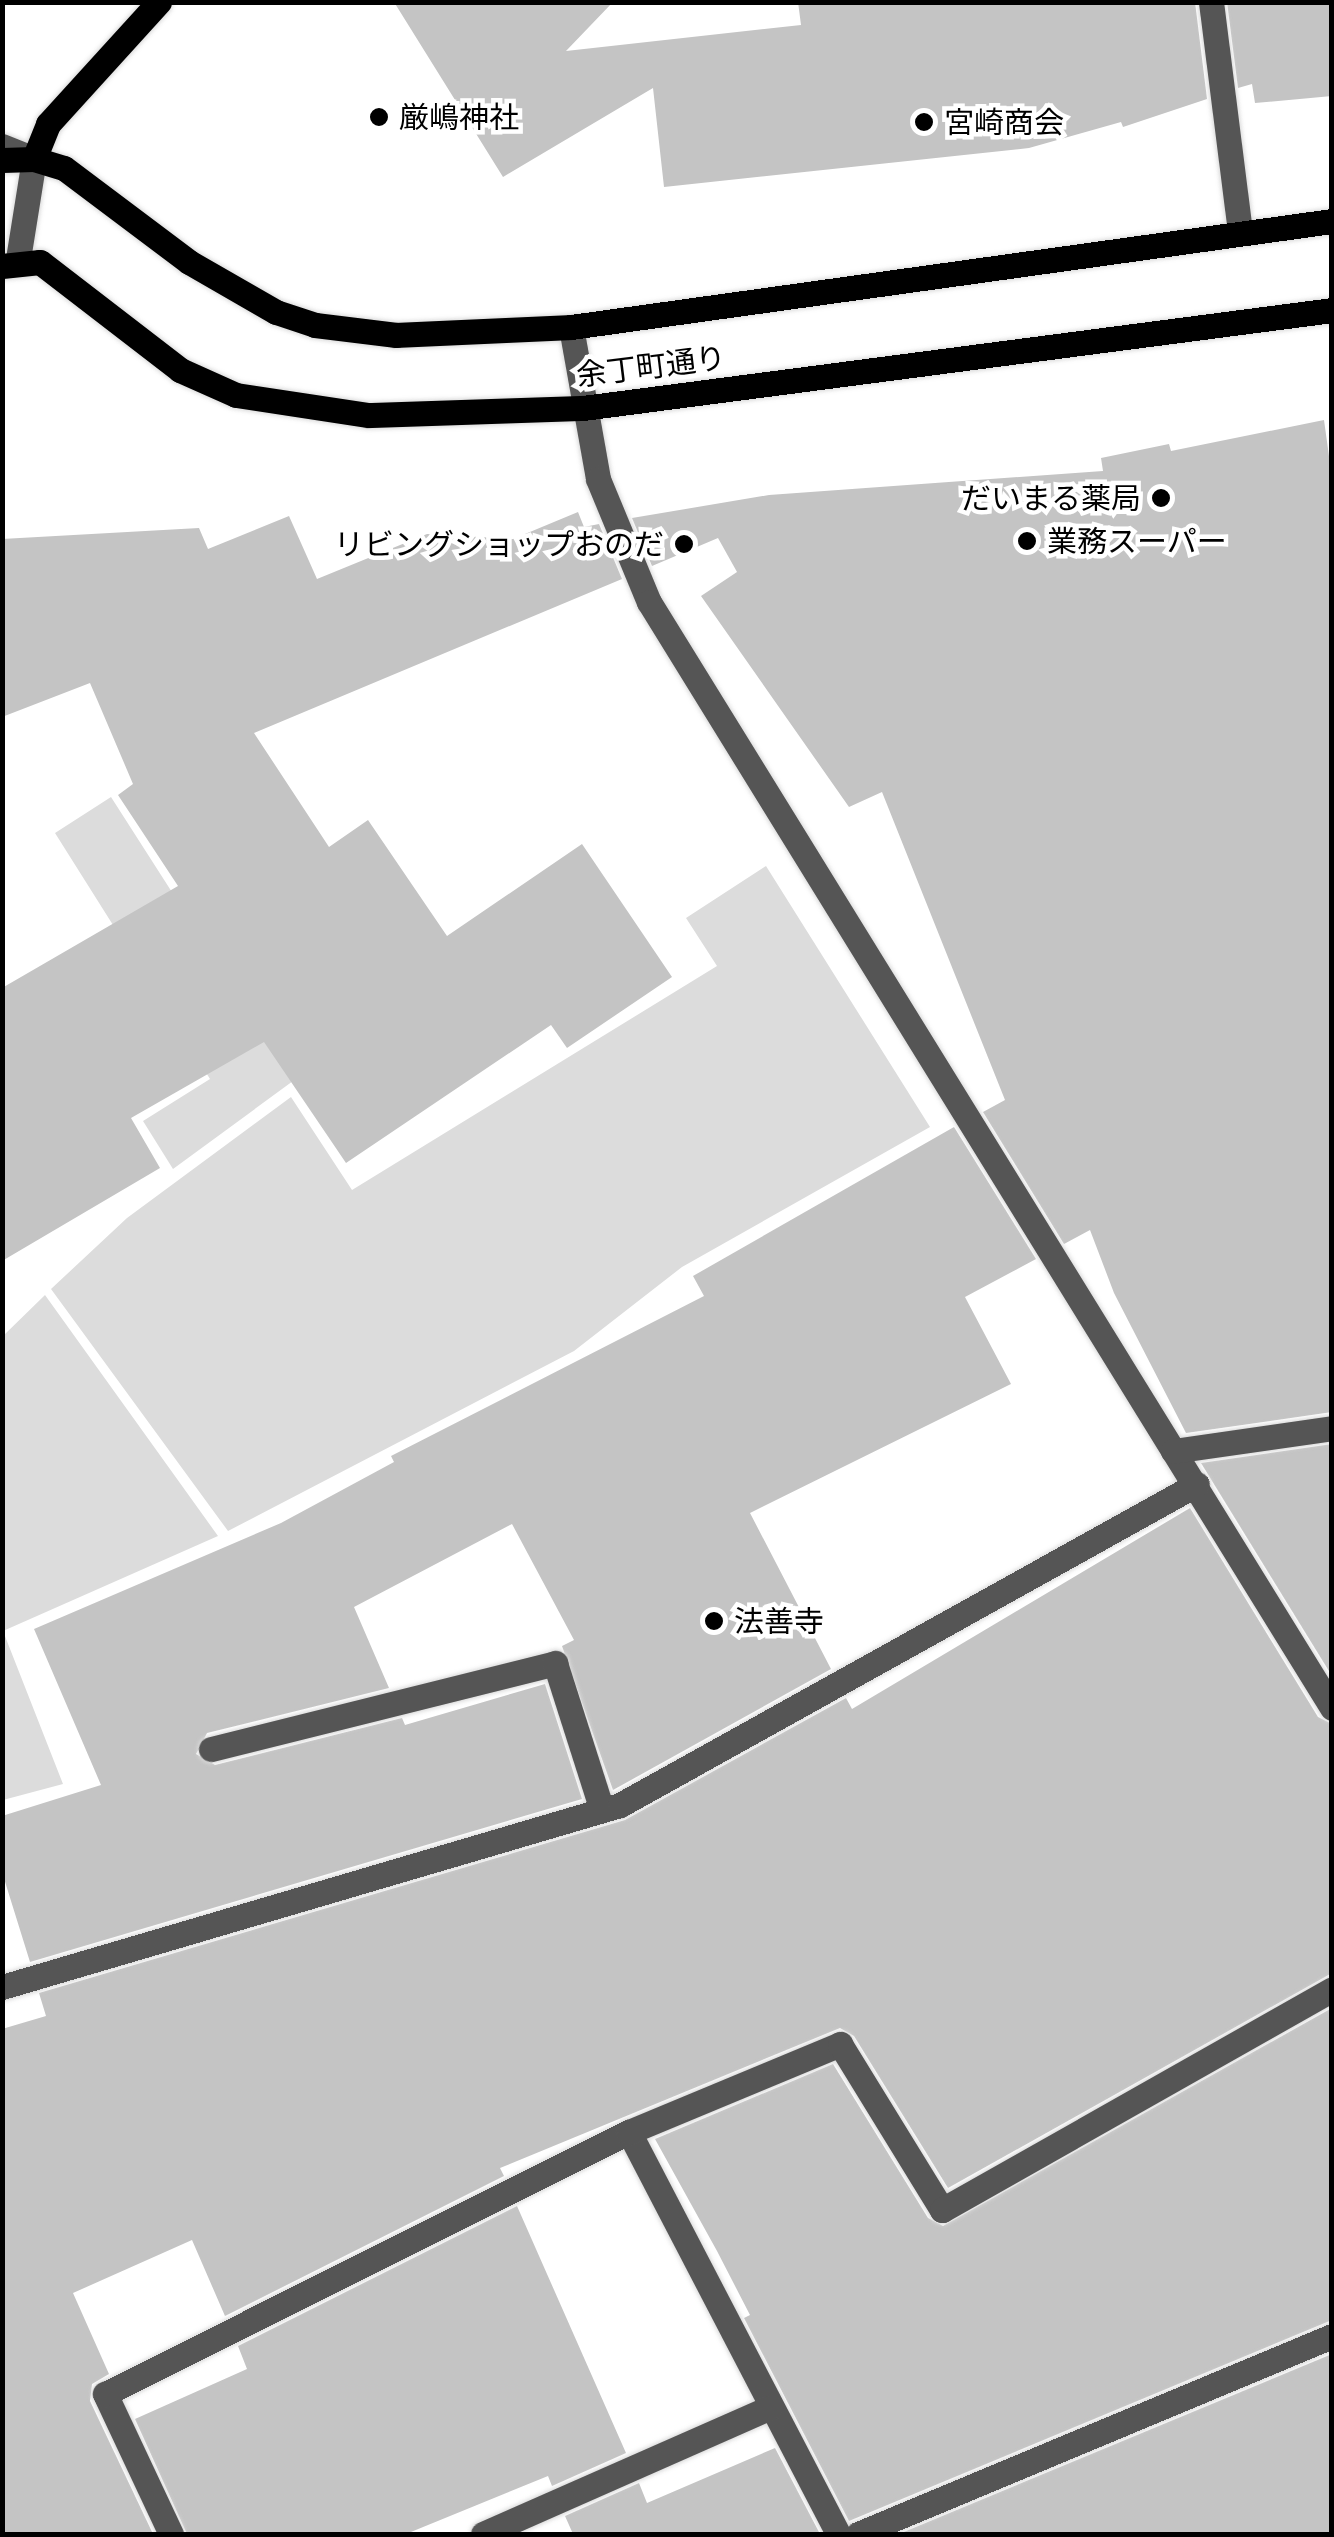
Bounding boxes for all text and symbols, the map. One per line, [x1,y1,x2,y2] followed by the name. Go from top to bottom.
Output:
[399,99,519,135] place label: 厳嶋神社
[944,104,1064,140] place label: 宮崎商会
[368,106,390,128] marker: 厳嶋神社
[913,111,935,133] marker: 宮崎商会
[574,339,728,393] street label: 余丁町通り
[961,480,1141,516] place label: だいまる薬局
[1150,487,1172,509] marker: だいまる薬局
[1047,523,1227,559] place label: 業務スーパー
[334,526,664,562] place label: リビングショップおのだ
[1016,530,1038,552] marker: 業務スーパー
[673,533,695,555] marker: リビングショップおのだ
[734,1603,824,1639] place label: 法善寺
[703,1610,725,1632] marker: 法善寺

